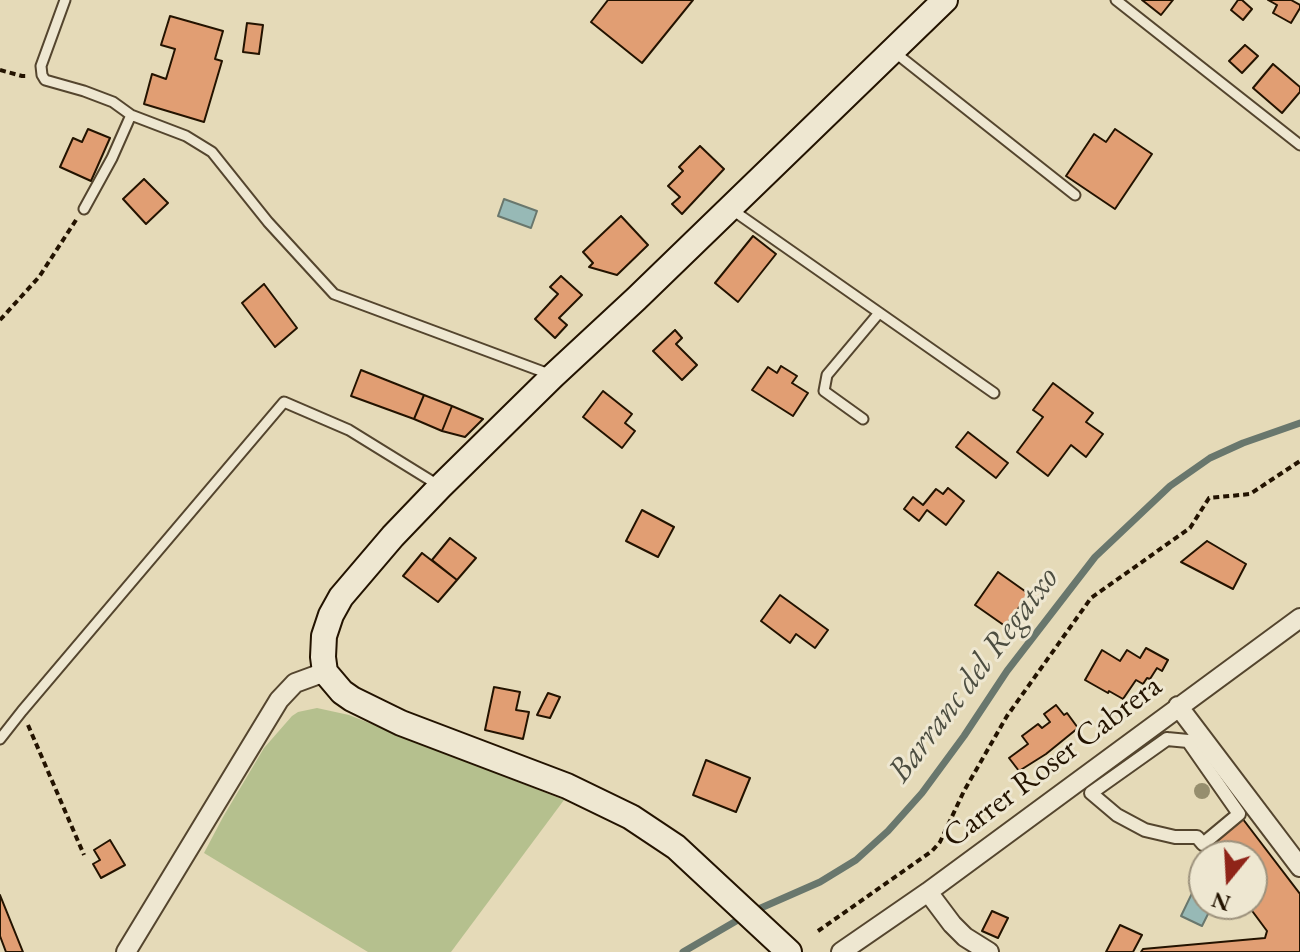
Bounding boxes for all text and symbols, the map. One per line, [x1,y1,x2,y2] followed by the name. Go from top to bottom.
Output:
[880,559,1068,791] water label: Barranc del Regatxo
[936,667,1170,857] street label: Carrer Roser Cabrera
[1188,840,1268,920] north arrow
[1208,885,1234,918] text: N

